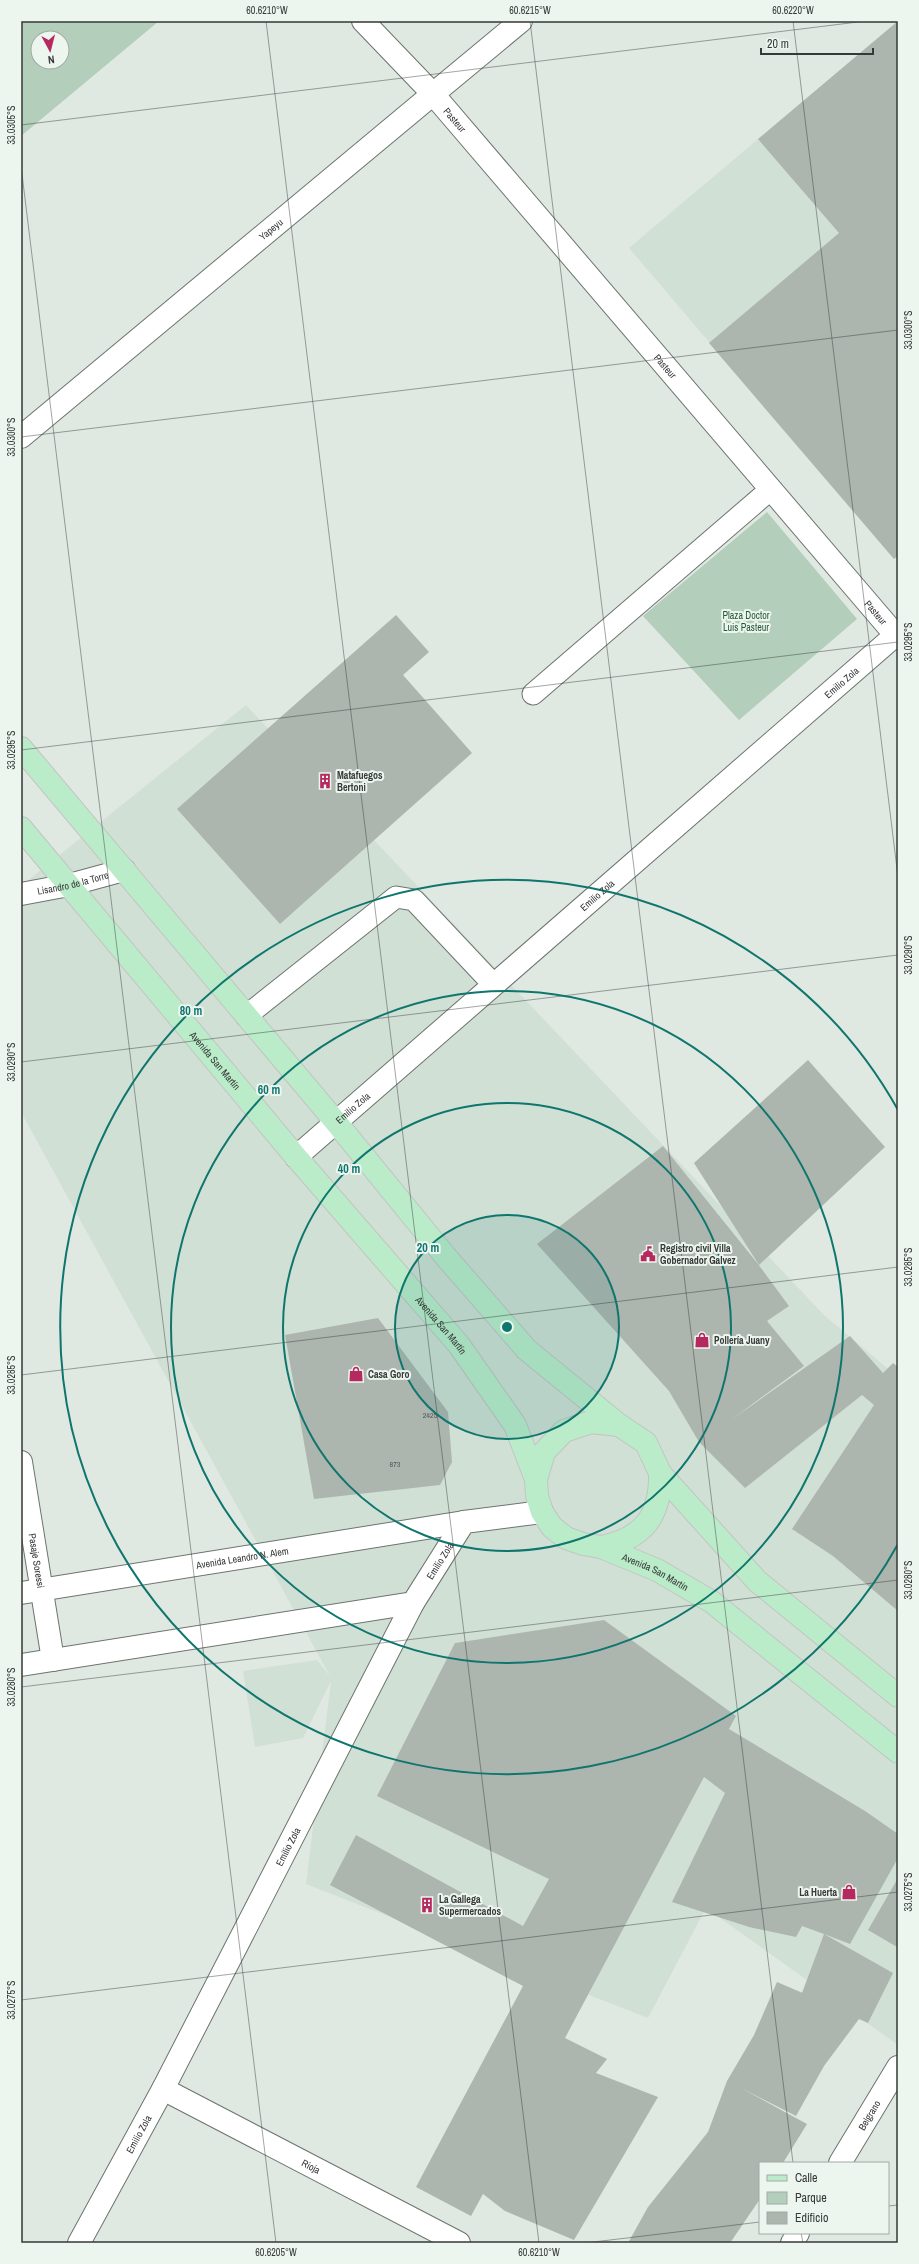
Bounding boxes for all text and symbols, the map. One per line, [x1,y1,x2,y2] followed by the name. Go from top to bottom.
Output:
[246,4,288,17] text: 60.6210°W
[509,4,551,17] text: 60.6215°W
[772,4,814,17] text: 60.6220°W
[30,30,70,70] north arrow
[761,30,873,56] scale bar
[767,36,789,52] text: 20 m
[47,53,55,67] text: N
[5,105,18,145] text: 33.0305°S
[441,105,469,135] street label: Pasteur
[256,215,285,243] street label: Yapeyu
[902,310,915,350] text: 33.0300°S
[651,351,680,381] street label: Pasteur
[5,417,18,457] text: 33.0300°S
[862,597,890,628] street label: Pasteur
[723,609,770,634] park label: Plaza Doctor Luis Pasteur
[902,622,915,662] text: 33.0295°S
[821,663,862,701] street label: Emilio Zola
[5,730,18,770] text: 33.0295°S
[337,769,383,794] place label: Matafuegos Bertoni
[316,772,334,790] building icon: Matafuegos Bertoni
[36,868,110,897] street label: Lisandro de la Torre
[577,876,617,914] street label: Emilio Zola
[902,935,915,975] text: 33.0290°S
[180,1003,202,1019] text: 80 m
[186,1028,244,1092] street label: Avenida San Martín
[5,1042,18,1082] text: 33.0290°S
[258,1082,280,1098] text: 60 m
[333,1089,373,1126] street label: Emilio Zola
[338,1161,360,1177] text: 40 m
[417,1240,439,1256] text: 20 m
[660,1242,736,1267] place label: Registro civil Villa Gobernador Galvez
[639,1245,657,1263] public building icon: Registro civil Villa Gobernador Galvez
[902,1247,915,1287] text: 33.0285°S
[412,1293,470,1357] street label: Avenida San Martín
[500,1320,514,1334] centre of rings
[693,1331,711,1349] shop icon: Pollería Juany
[714,1334,770,1347] place label: Pollería Juany
[5,1355,18,1395] text: 33.0285°S
[347,1365,365,1383] shop icon: Casa Goro
[368,1368,409,1381] place label: Casa Goro
[423,1410,438,1420] house number: 2425
[390,1459,401,1469] house number: 873
[26,1532,48,1589] street label: Pasaje Soressi
[423,1539,457,1582] street label: Emilio Zola
[194,1544,289,1572] street label: Avenida Leandro N. Alem
[620,1550,691,1594] street label: Avenida San Martín
[902,1560,915,1600] text: 33.0280°S
[5,1667,18,1707] text: 33.0280°S
[272,1825,303,1868] street label: Emilio Zola
[902,1872,915,1912] text: 33.0275°S
[840,1883,858,1901] shop icon: La Huerta
[799,1886,837,1899] place label: La Huerta
[439,1893,501,1918] place label: La Gallega Supermercados
[418,1896,436,1914] building icon: La Gallega Supermercados
[5,1980,18,2020] text: 33.0275°S
[855,2097,883,2132] street label: Belgrano
[123,2112,154,2155] street label: Emilio Zola
[300,2156,323,2176] street label: Rioja
[759,2162,889,2234] legend
[795,2170,817,2186] text: Calle
[795,2190,827,2206] text: Parque
[795,2210,828,2226] text: Edificio
[255,2246,297,2259] text: 60.6205°W
[518,2246,560,2259] text: 60.6210°W

